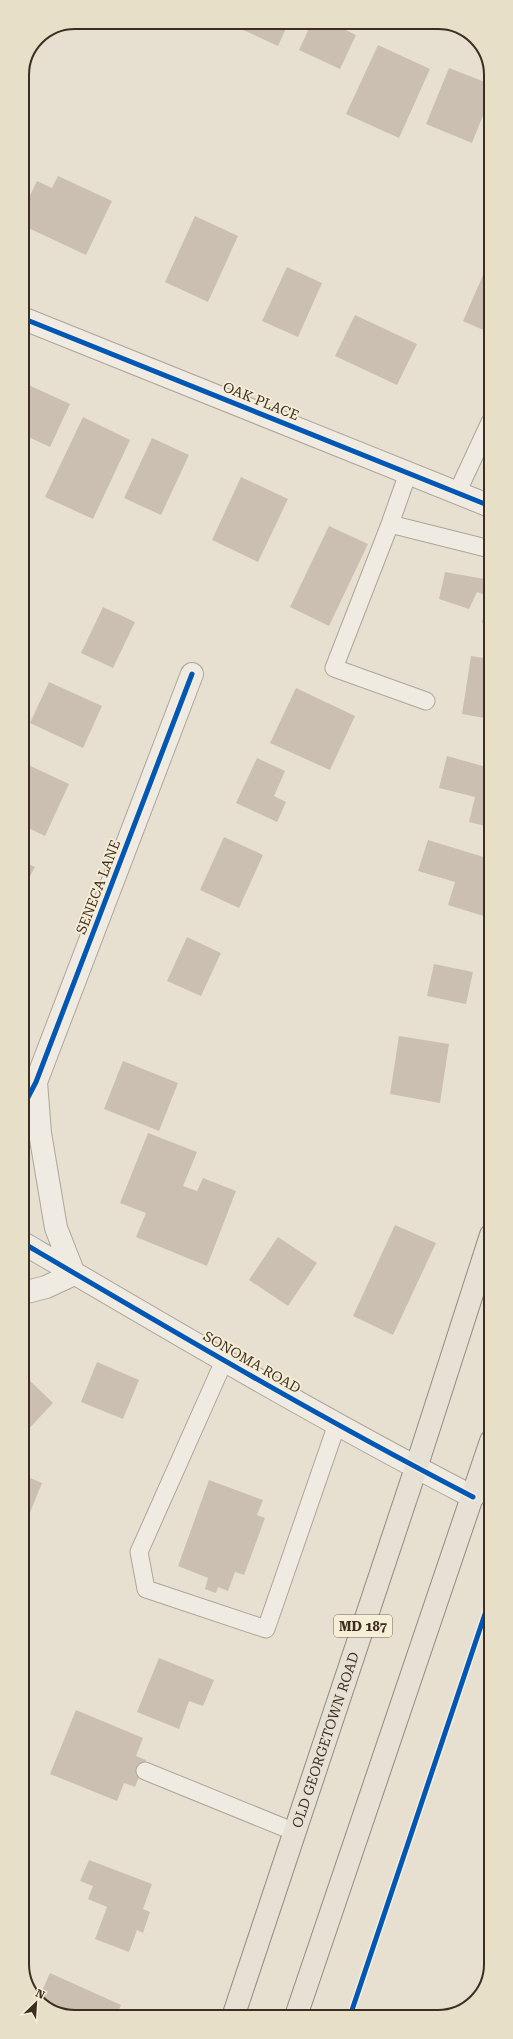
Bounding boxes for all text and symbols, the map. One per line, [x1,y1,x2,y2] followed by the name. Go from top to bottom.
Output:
[221,379,301,424] street label: OAK PLACE
[73,838,123,936] street label: SENECA LANE
[200,1328,304,1396] street label: SONOMA ROAD
[334,1615,392,1637] road number: MD 187
[289,1650,362,1830] street label: OLD GEORGETOWN ROAD
[16,1983,56,2023] north arrow
[33,1987,47,2002] text: N

